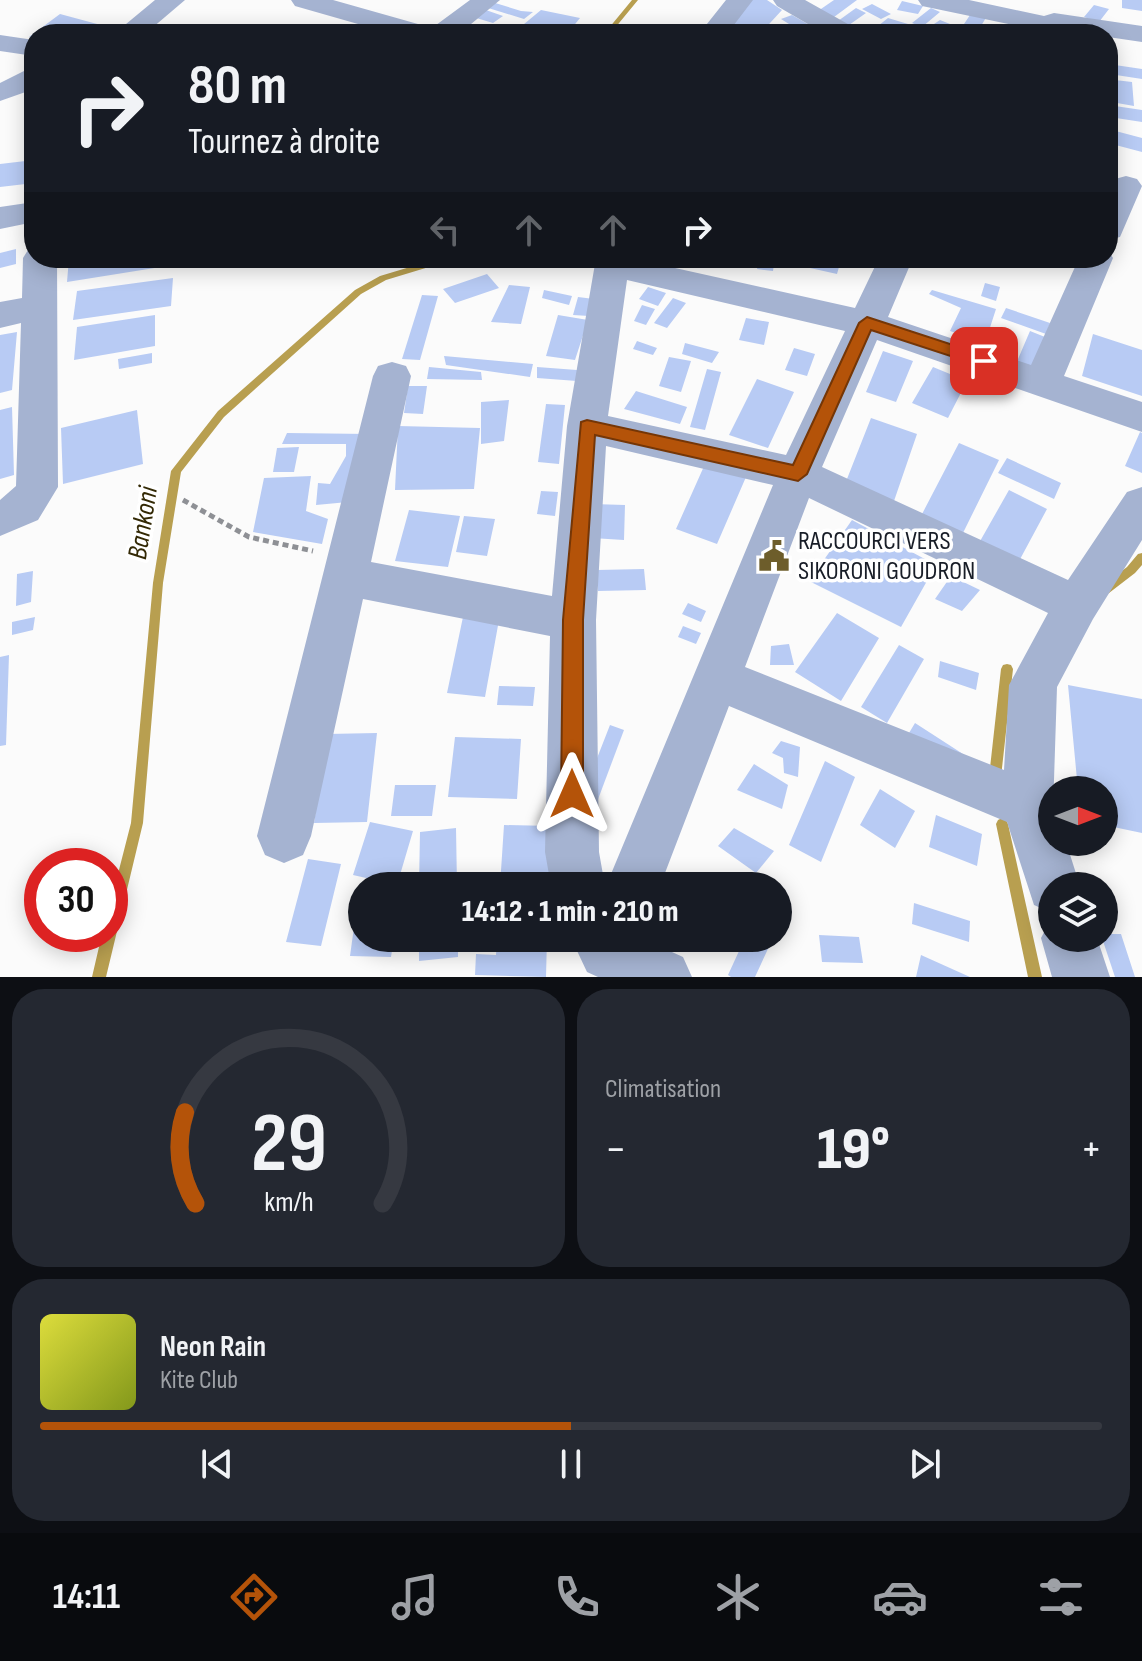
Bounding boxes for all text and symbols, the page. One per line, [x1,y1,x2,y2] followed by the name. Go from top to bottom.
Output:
[188,53,287,120] text: 80 m
[56,56,160,160] icon: right
[188,121,380,164] text: Tournez à droite
[423,208,467,252] icon: left
[507,208,551,252] icon: ahead
[591,208,635,252] icon: ahead
[675,208,719,252] icon: right
[950,327,1018,395] pin
[962,339,1006,383] icon: arrive
[121,483,165,562] water label: Bankoni
[798,526,975,587] place label: RACCOURCI VERS SIKORONI GOUDRON
[757,539,791,573] public building icon: RACCOURCI VERS SIKORONI GOUDRON
[530,752,614,836] position arrow
[1038,776,1118,856] north arrow
[1038,776,1118,952] map controls
[24,848,128,952] speed limit sign: 30
[1038,872,1118,952] button: layers
[462,894,678,930] text: 14:12 · 1 min · 210 m
[605,1074,721,1105] text: Climatisation
[251,1095,326,1195] text: 29
[817,1114,890,1186] text: 19°
[605,1123,627,1176] text: −
[1080,1123,1102,1176] text: +
[264,1185,313,1220] text: km/h
[160,1329,266,1365] text: Neon Rain
[160,1365,238,1396] text: Kite Club
[195,1442,239,1486] icon: previous
[549,1442,593,1486] icon: pause
[903,1442,947,1486] icon: next
[226,1569,282,1625] icon: directions
[387,1569,443,1625] icon: music
[549,1569,605,1625] icon: phone
[710,1569,766,1625] icon: climate
[872,1569,928,1625] icon: car
[1033,1569,1089,1625] icon: filters
[53,1576,120,1619] text: 14:11

